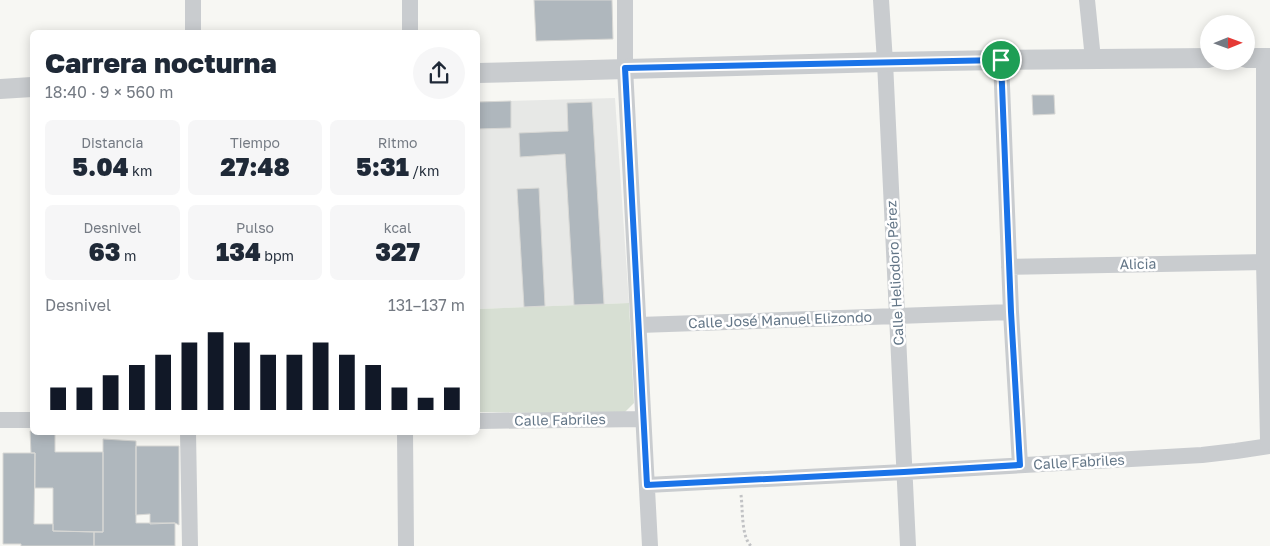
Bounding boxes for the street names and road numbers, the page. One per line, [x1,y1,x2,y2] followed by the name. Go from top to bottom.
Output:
[882,200,907,346] street label: Calle Heliodoro Pérez
[1120,255,1156,272] street label: Alicia
[688,308,872,331] street label: Calle José Manuel Elizondo
[514,410,606,429] street label: Calle Fabriles
[1033,451,1125,472] street label: Calle Fabriles

